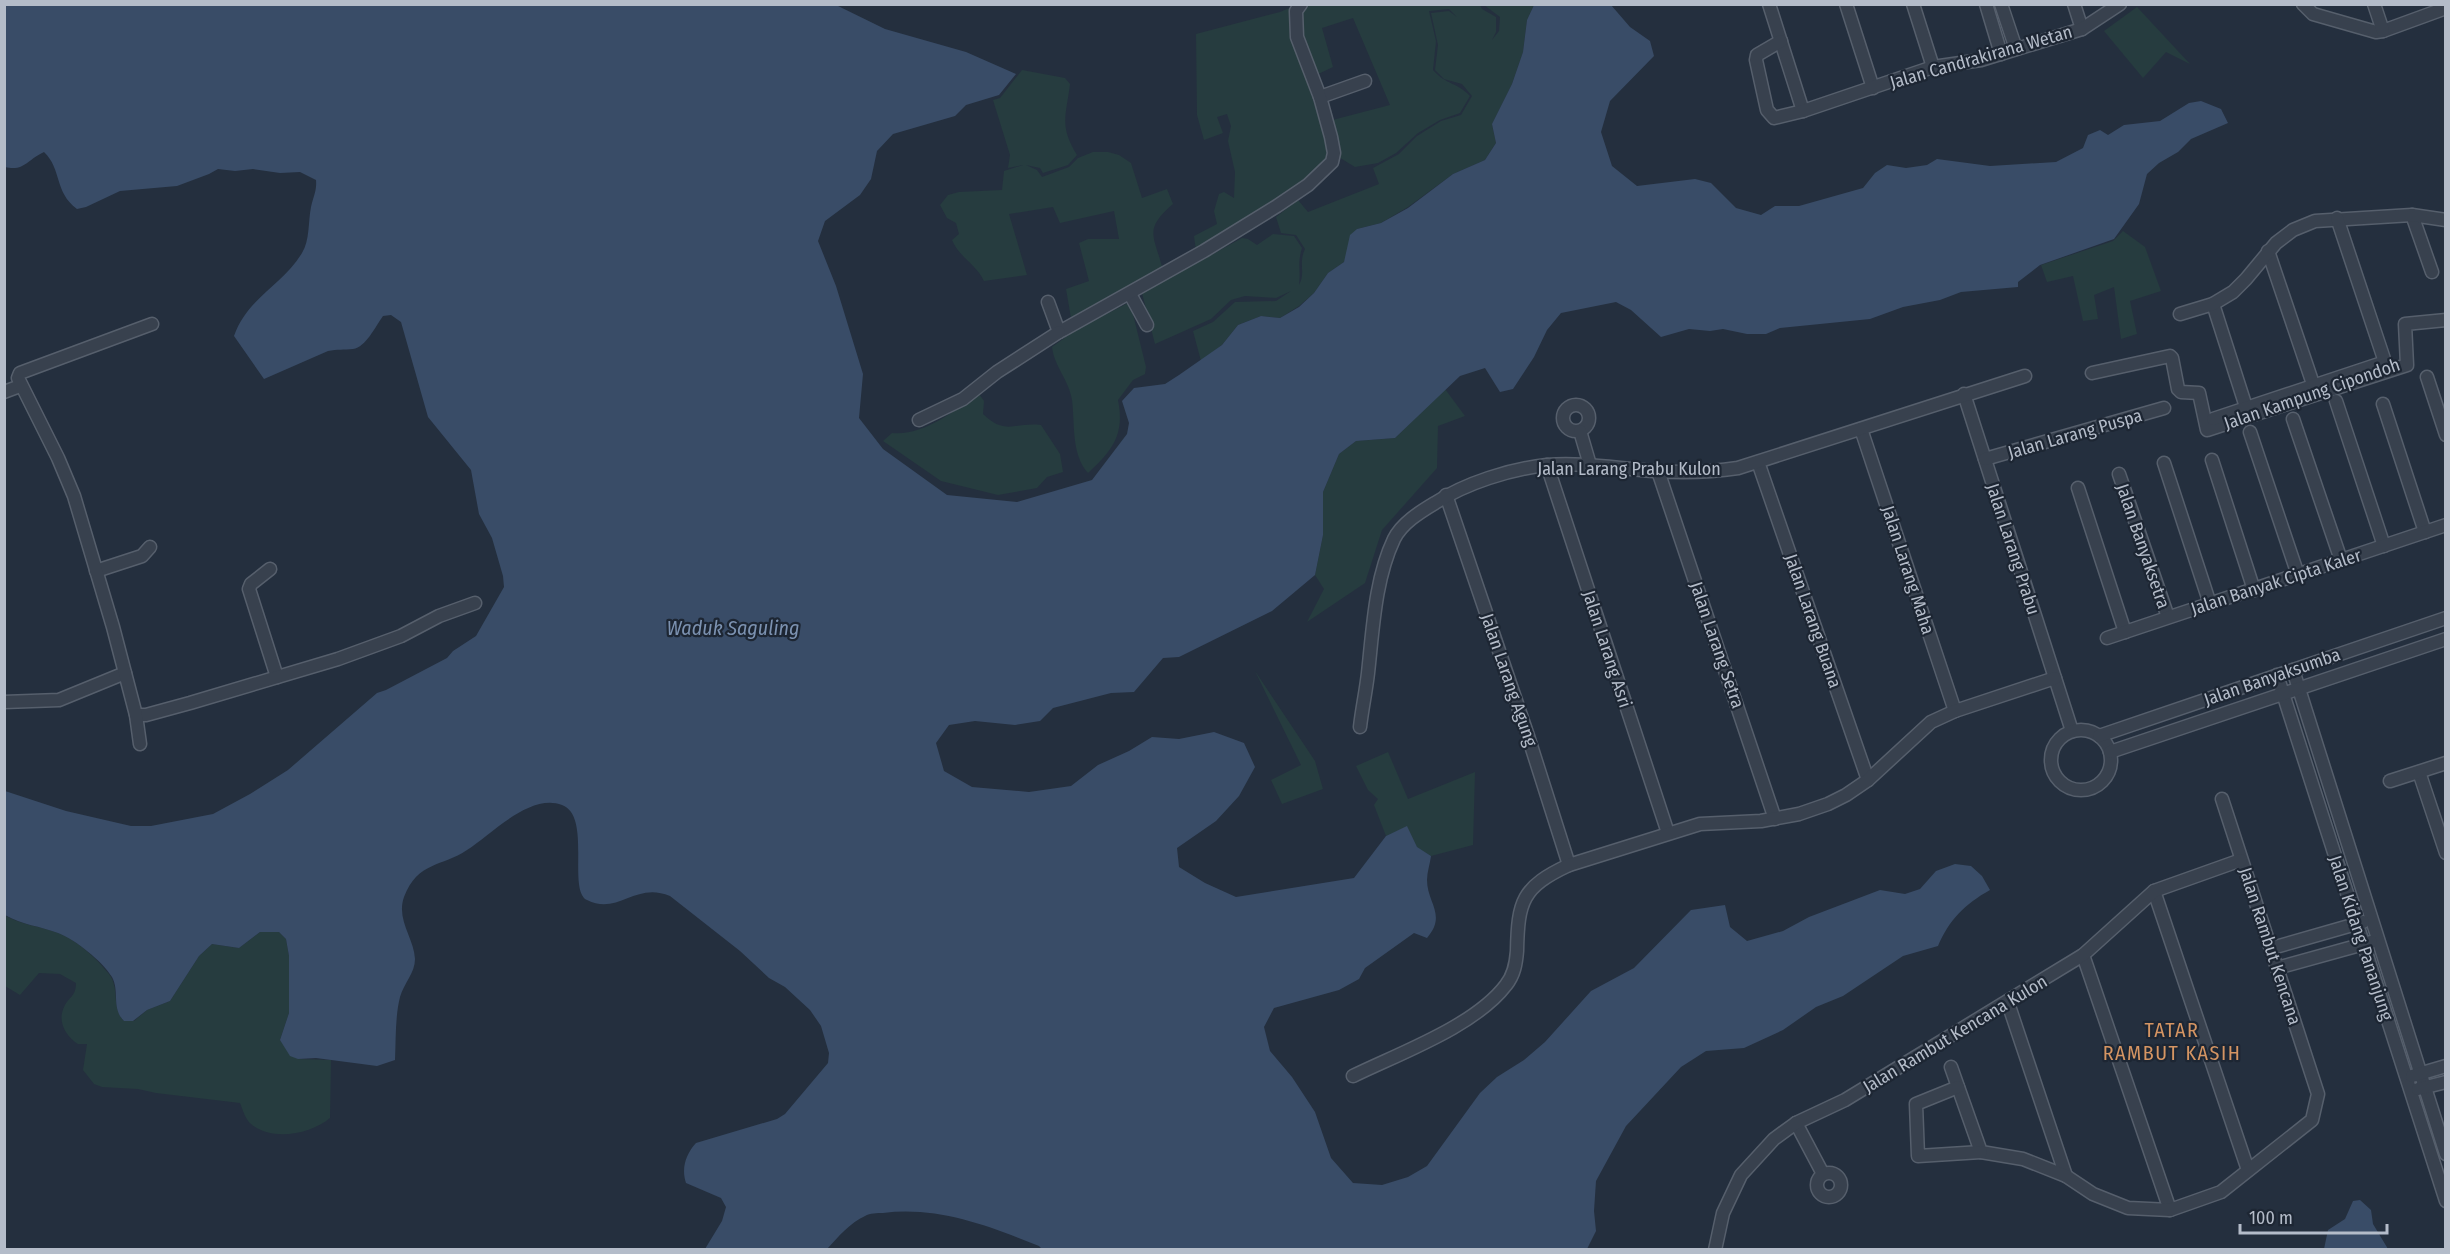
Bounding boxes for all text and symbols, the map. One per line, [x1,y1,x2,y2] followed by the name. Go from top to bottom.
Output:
[1887,20,2075,94] street label: Jalan Candrakirana Wetan
[2221,354,2403,434] street label: Jalan Kampung Cipondoh
[2005,404,2145,464] street label: Jalan Larang Puspa
[1537,458,1721,480] street label: Jalan Larang Prabu Kulon
[1981,481,2045,617] street label: Jalan Larang Prabu
[2111,481,2175,612] street label: Jalan Banyaksetra
[1877,503,1939,637] street label: Jalan Larang Maha
[2188,544,2365,620] street label: Jalan Banyak Cipta Kaler
[1780,551,1846,691] street label: Jalan Larang Buana
[1685,579,1749,711] street label: Jalan Larang Setra
[1578,588,1636,710] street label: Jalan Larang Asri
[1476,611,1542,750] street label: Jalan Larang Agung
[667,616,799,640] water label: Waduk Saguling
[2201,643,2343,711] street label: Jalan Banyaksumba
[2324,853,2398,1024] street label: Jalan Kidang Pananjung
[2234,864,2306,1028] street label: Jalan Rambut Kencana
[1859,970,2051,1098] street label: Jalan Rambut Kencana Kulon
[2103,1018,2241,1065] district label: TATAR RAMBUT KASIH
[2240,1197,2387,1235] scale bar
[2249,1207,2293,1229] text: 100 m

